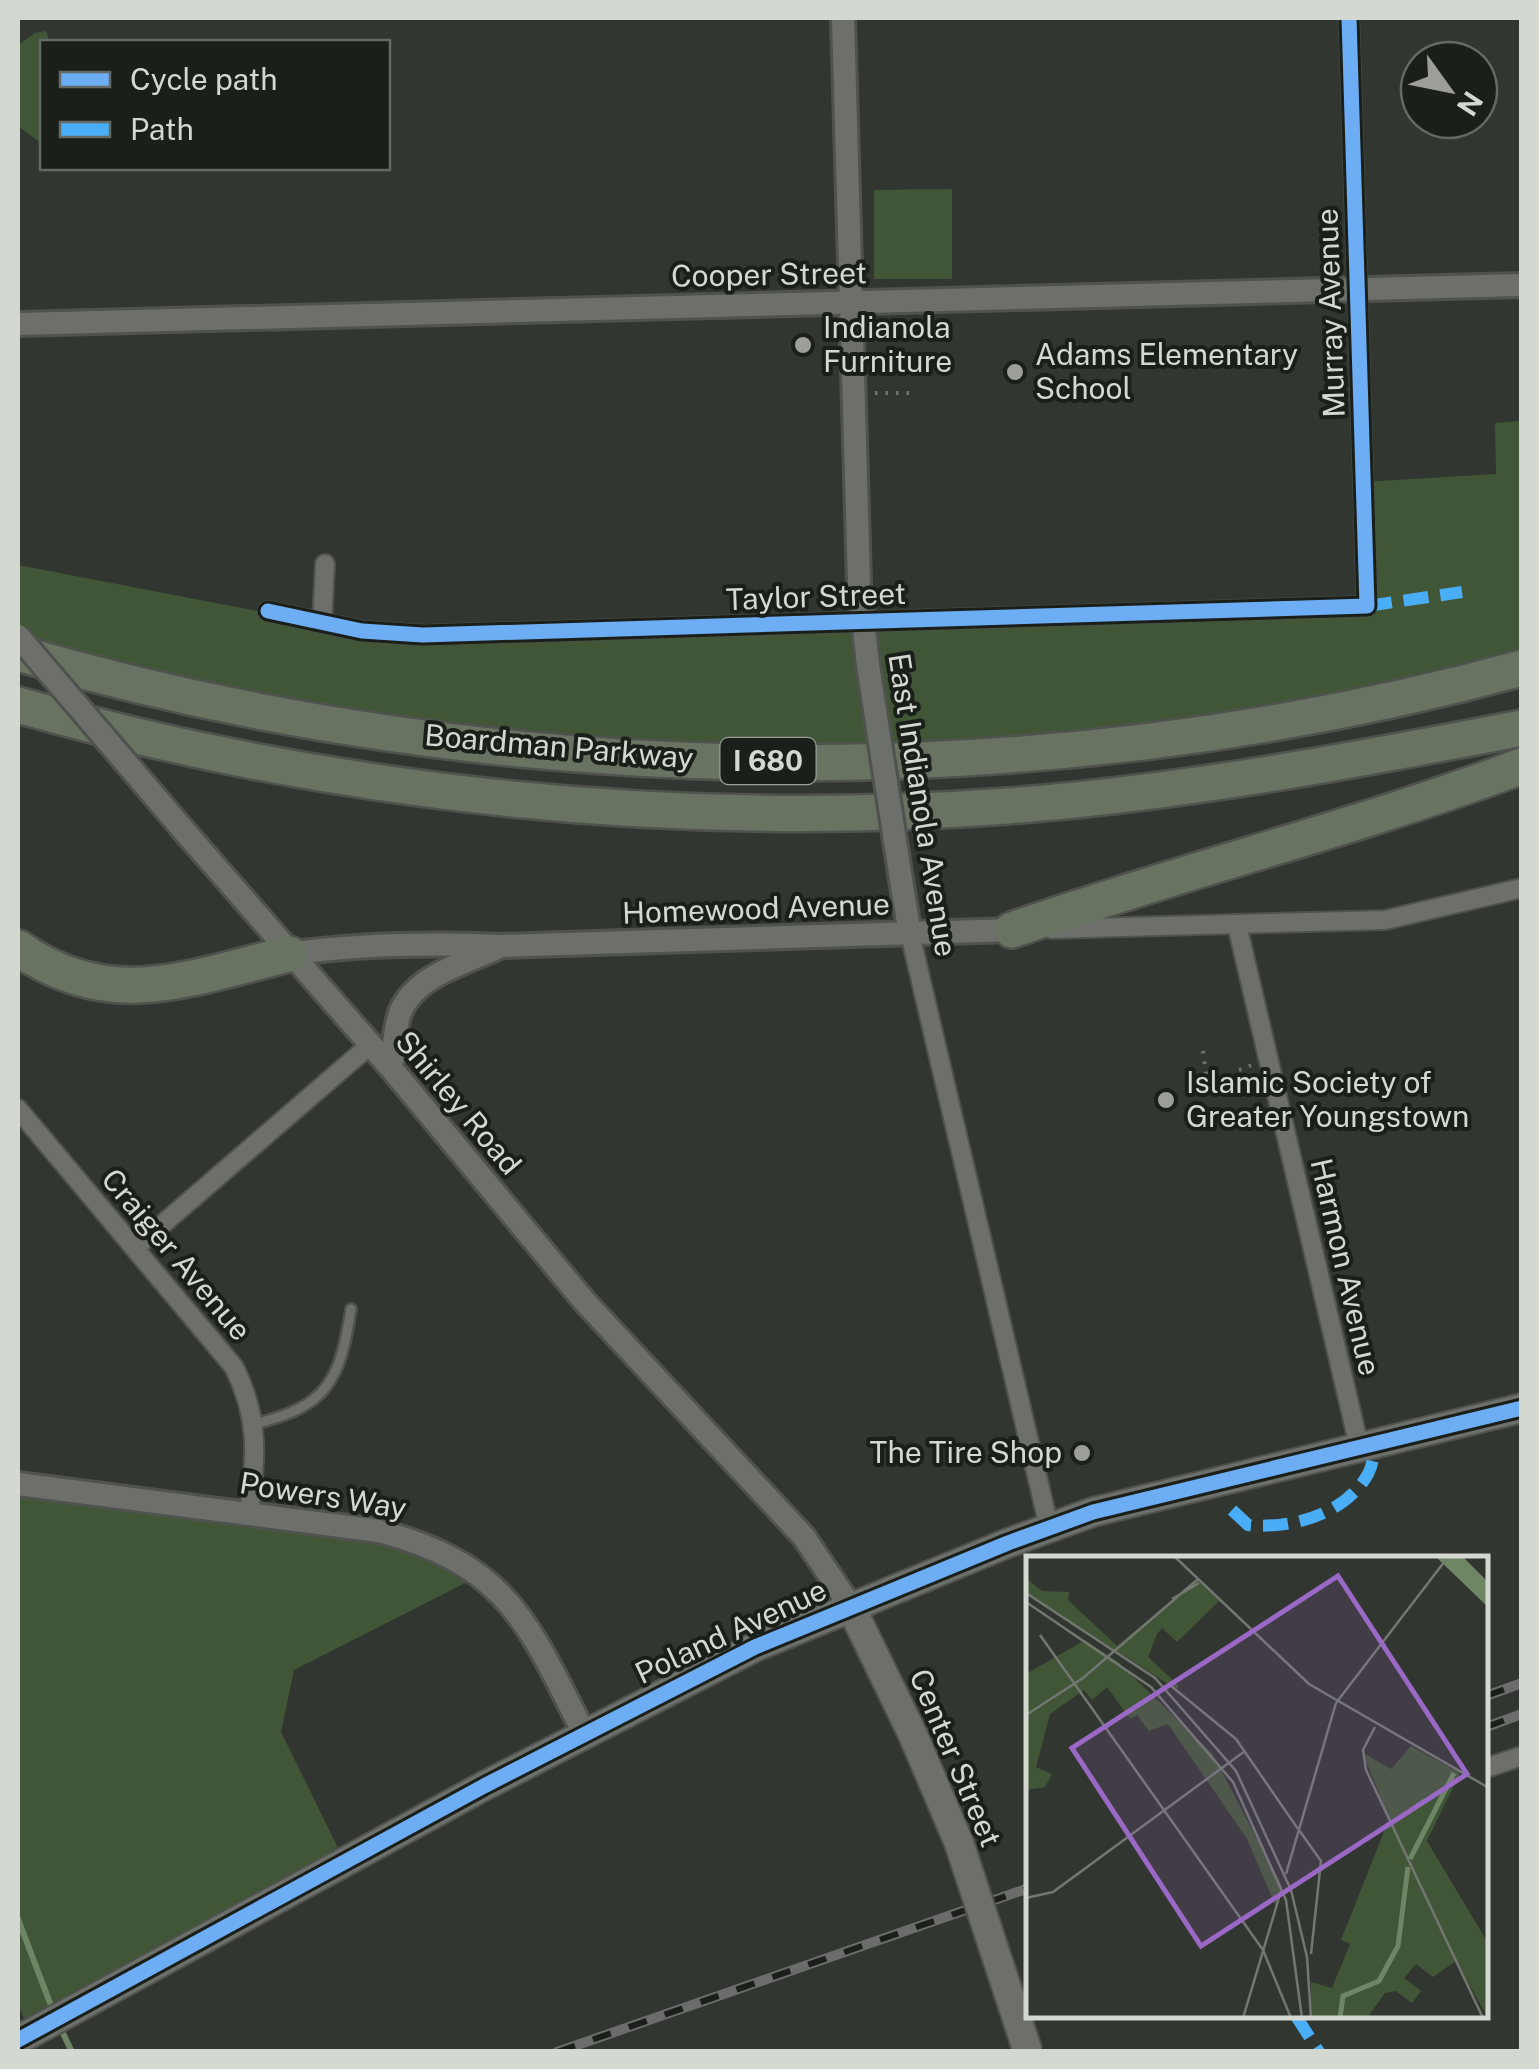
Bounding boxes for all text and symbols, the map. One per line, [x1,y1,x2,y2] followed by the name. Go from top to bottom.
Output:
[40,40,390,170] legend
[1399,40,1499,140] north arrow
[130,61,278,97] text: Cycle path
[1451,86,1490,122] text: N
[130,111,194,147] text: Path
[1308,208,1352,418] street label: Murray Avenue
[671,254,867,294] street label: Cooper Street
[823,309,952,379] place label: Indianola Furniture
[792,334,814,356] marker: Indianola Furniture
[1035,336,1298,406] place label: Adams Elementary School
[1004,361,1026,383] marker: Adams Elementary School
[725,575,907,617] street label: Taylor Street
[881,651,965,959] street label: East Indianola Avenue
[423,716,695,776] street label: Boardman Parkway
[720,738,816,784] road number: I 680
[622,885,890,931] street label: Homewood Avenue
[388,1023,529,1181] street label: Shirley Road
[1186,1064,1469,1134] place label: Islamic Society of Greater Youngstown
[1155,1089,1177,1111] marker: Islamic Society of Greater Youngstown
[1303,1155,1388,1379] street label: Harmon Avenue
[95,1161,259,1348] street label: Craiger Avenue
[870,1434,1062,1470] place label: The Tire Shop
[1071,1442,1093,1464] marker: The Tire Shop
[237,1464,409,1526] street label: Powers Way
[1026,1556,1489,2019] inset map
[629,1571,832,1691] street label: Poland Avenue
[902,1664,1009,1852] street label: Center Street

